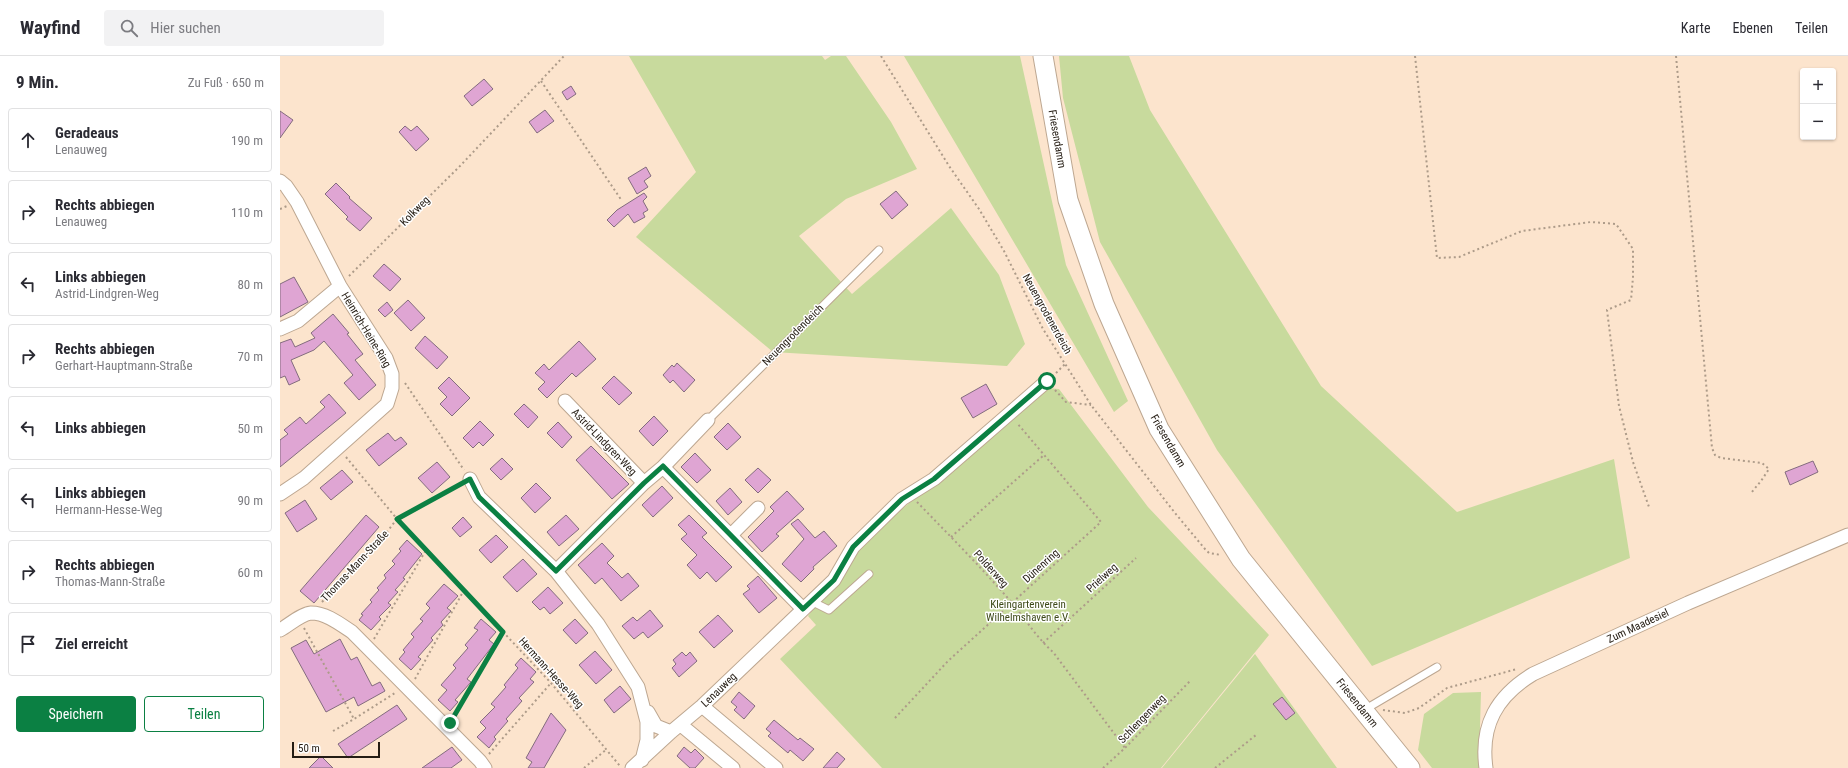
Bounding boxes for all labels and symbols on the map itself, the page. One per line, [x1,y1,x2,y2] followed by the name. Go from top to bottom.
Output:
[1045,109,1069,169] street label: Friesendamm
[397,193,433,229] street label: Kolkweg
[1020,272,1074,356] street label: Neuengrodenerdeich
[338,290,394,370] street label: Heinrich-Heine-Ring
[760,302,826,368] street label: Neuengrodendeich
[1038,372,1056,390] route start
[569,406,639,478] street label: Astrid-Lindgren-Weg
[1148,412,1188,470] street label: Friesendamm
[319,528,391,604] street label: Thomas-Mann-Straße
[1020,546,1062,586] street label: Dünenring
[971,548,1011,590] street label: Polderweg
[1084,561,1120,595] street label: Prielweg
[986,598,1070,624] park label: Kleingartenverein Wilhelmshaven e.V.
[1605,606,1671,646] street label: Zum Maadesiel
[516,635,586,711] street label: Hermann-Hesse-Weg
[699,670,739,710] street label: Lenauweg
[1333,676,1381,730] street label: Friesendamm
[1116,692,1168,746] street label: Schlengenweg
[441,714,459,732] route end
[292,740,380,759] scale bar

